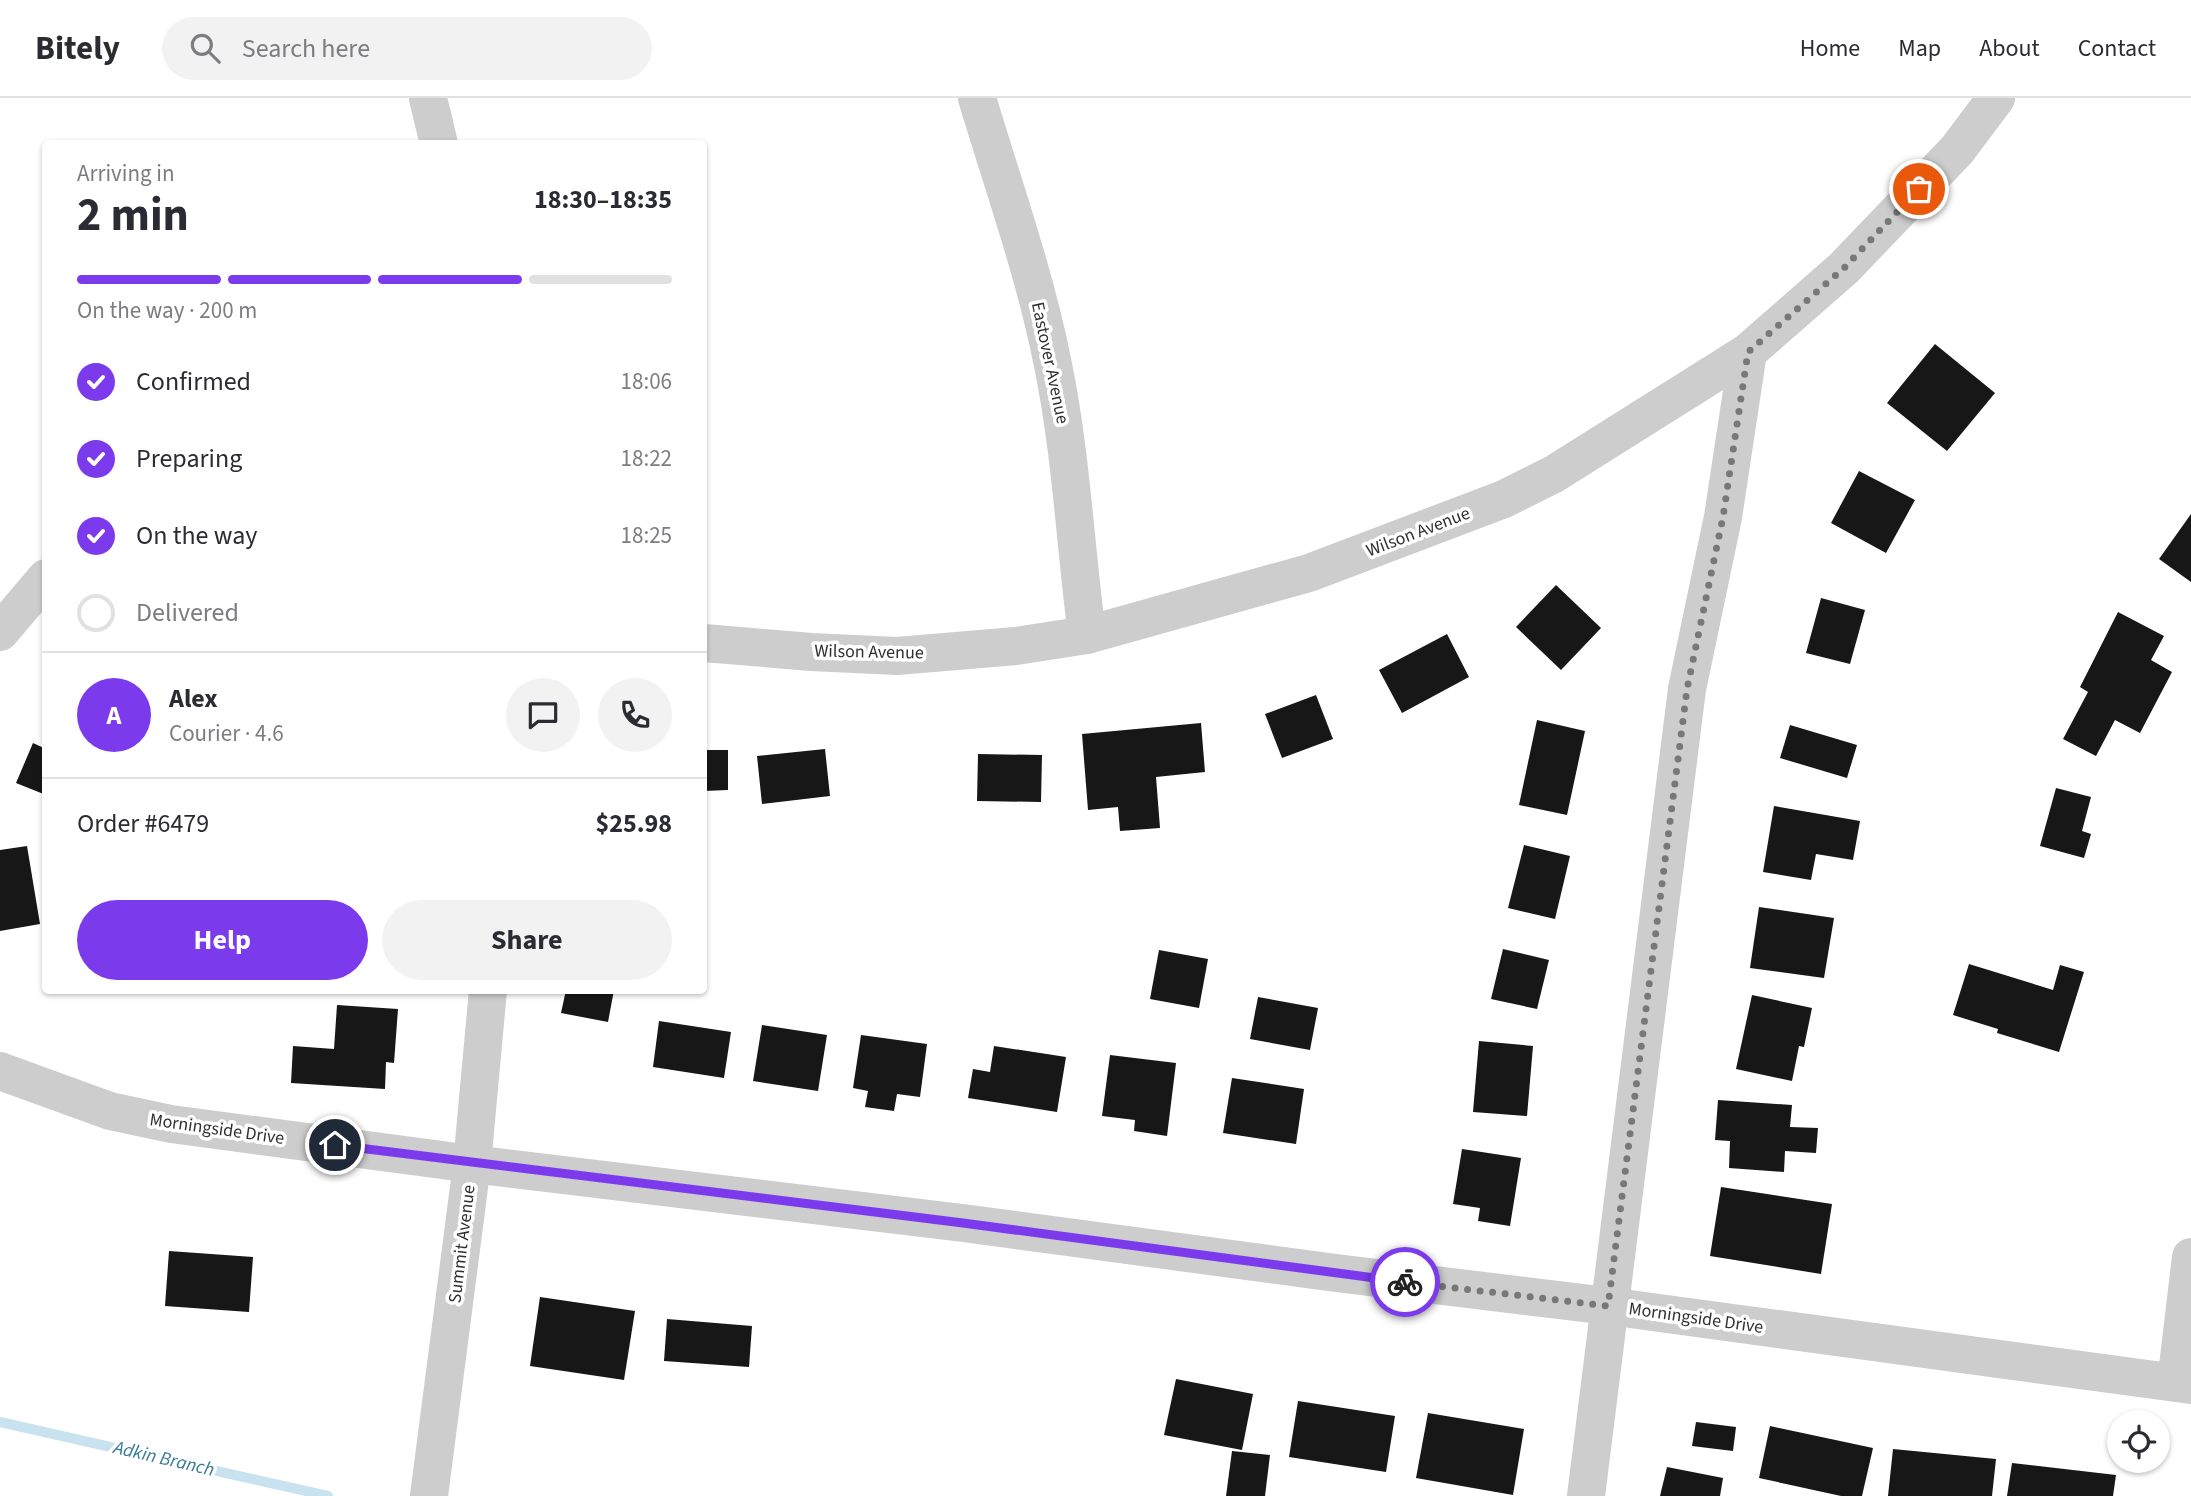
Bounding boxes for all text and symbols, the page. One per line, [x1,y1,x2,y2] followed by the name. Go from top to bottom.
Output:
[162,17,652,80] search box
[35,25,120,72] text: Bitely
[186,29,224,67] icon: search
[242,30,370,67] text: Search here
[1800,31,1860,66] text: Home
[1898,31,1941,66] text: Map
[1979,31,2040,66] text: About
[2078,31,2156,66] text: Contact
[77,157,175,190] text: Arriving in
[1889,159,1949,219] pin
[1900,170,1938,208] icon: bag
[534,181,672,218] text: 18:30–18:35
[77,183,189,248] text: 2 min
[77,294,257,327] text: On the way · 200 m
[1025,300,1075,426] street label: Eastover Avenue
[77,363,115,401] icon: check
[136,363,251,400] text: Confirmed
[621,365,672,398] text: 18:06
[77,440,115,478] icon: check
[136,440,242,477] text: Preparing
[621,442,672,475] text: 18:22
[1362,501,1474,563] street label: Wilson Avenue
[77,517,115,555] icon: check
[136,517,257,554] text: On the way
[621,519,672,552] text: 18:25
[136,594,239,631] text: Delivered
[814,639,924,665] street label: Wilson Avenue
[506,678,580,752] button: chat
[598,678,672,752] button: phone
[169,680,218,717] text: Alex
[107,697,121,734] text: A
[169,717,284,750] text: Courier · 4.6
[77,805,209,842] text: Order #6479
[596,805,672,842] text: $25.98
[77,900,368,980] button: Help
[382,900,672,980] button: Share
[148,1107,286,1151] street label: Morningside Drive
[305,1115,365,1175] pin
[316,1126,354,1164] icon: home
[442,1183,482,1305] street label: Summit Avenue
[1370,1247,1440,1317] courier
[1386,1263,1424,1301] icon: bike
[1627,1296,1765,1340] street label: Morningside Drive
[2107,1410,2170,1473] map controls
[2107,1410,2170,1473] button: locate
[110,1434,217,1484] water label: Adkin Branch

